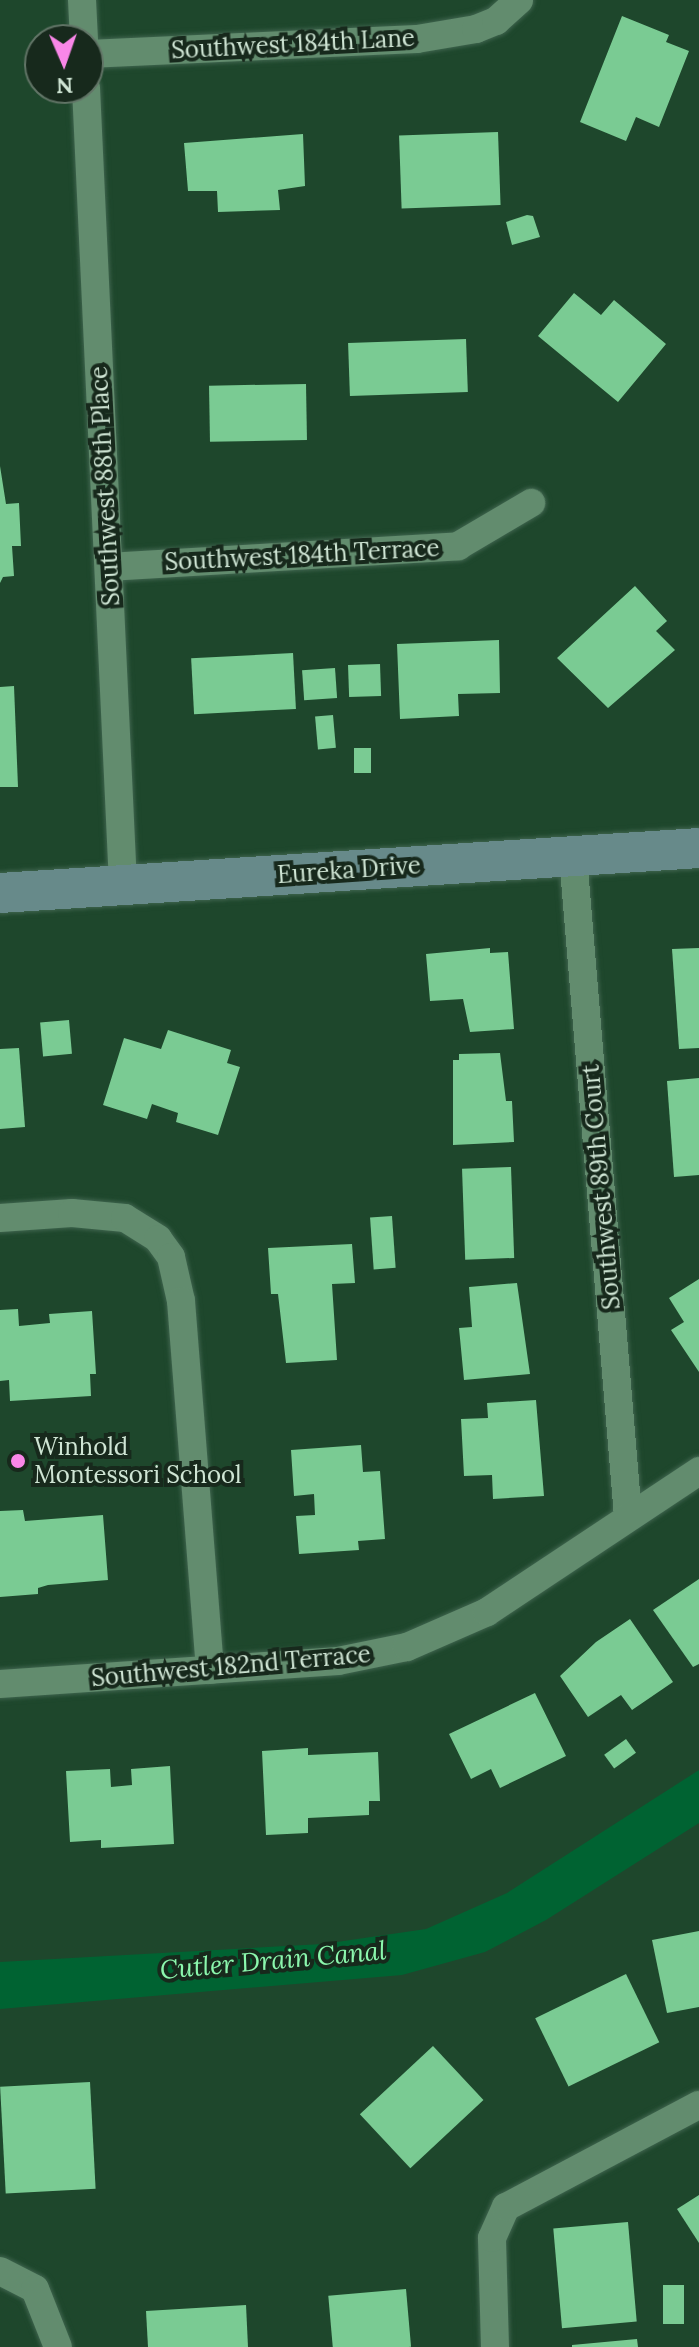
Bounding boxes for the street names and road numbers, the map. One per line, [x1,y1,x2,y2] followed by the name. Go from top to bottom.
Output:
[171,23,415,65] street label: Southwest 184th Lane
[84,365,126,607] street label: Southwest 88th Place
[164,533,440,577] street label: Southwest 184th Terrace
[276,851,422,889] street label: Eureka Drive
[576,1063,626,1311] street label: Southwest 89th Court
[90,1639,372,1693] street label: Southwest 182nd Terrace

